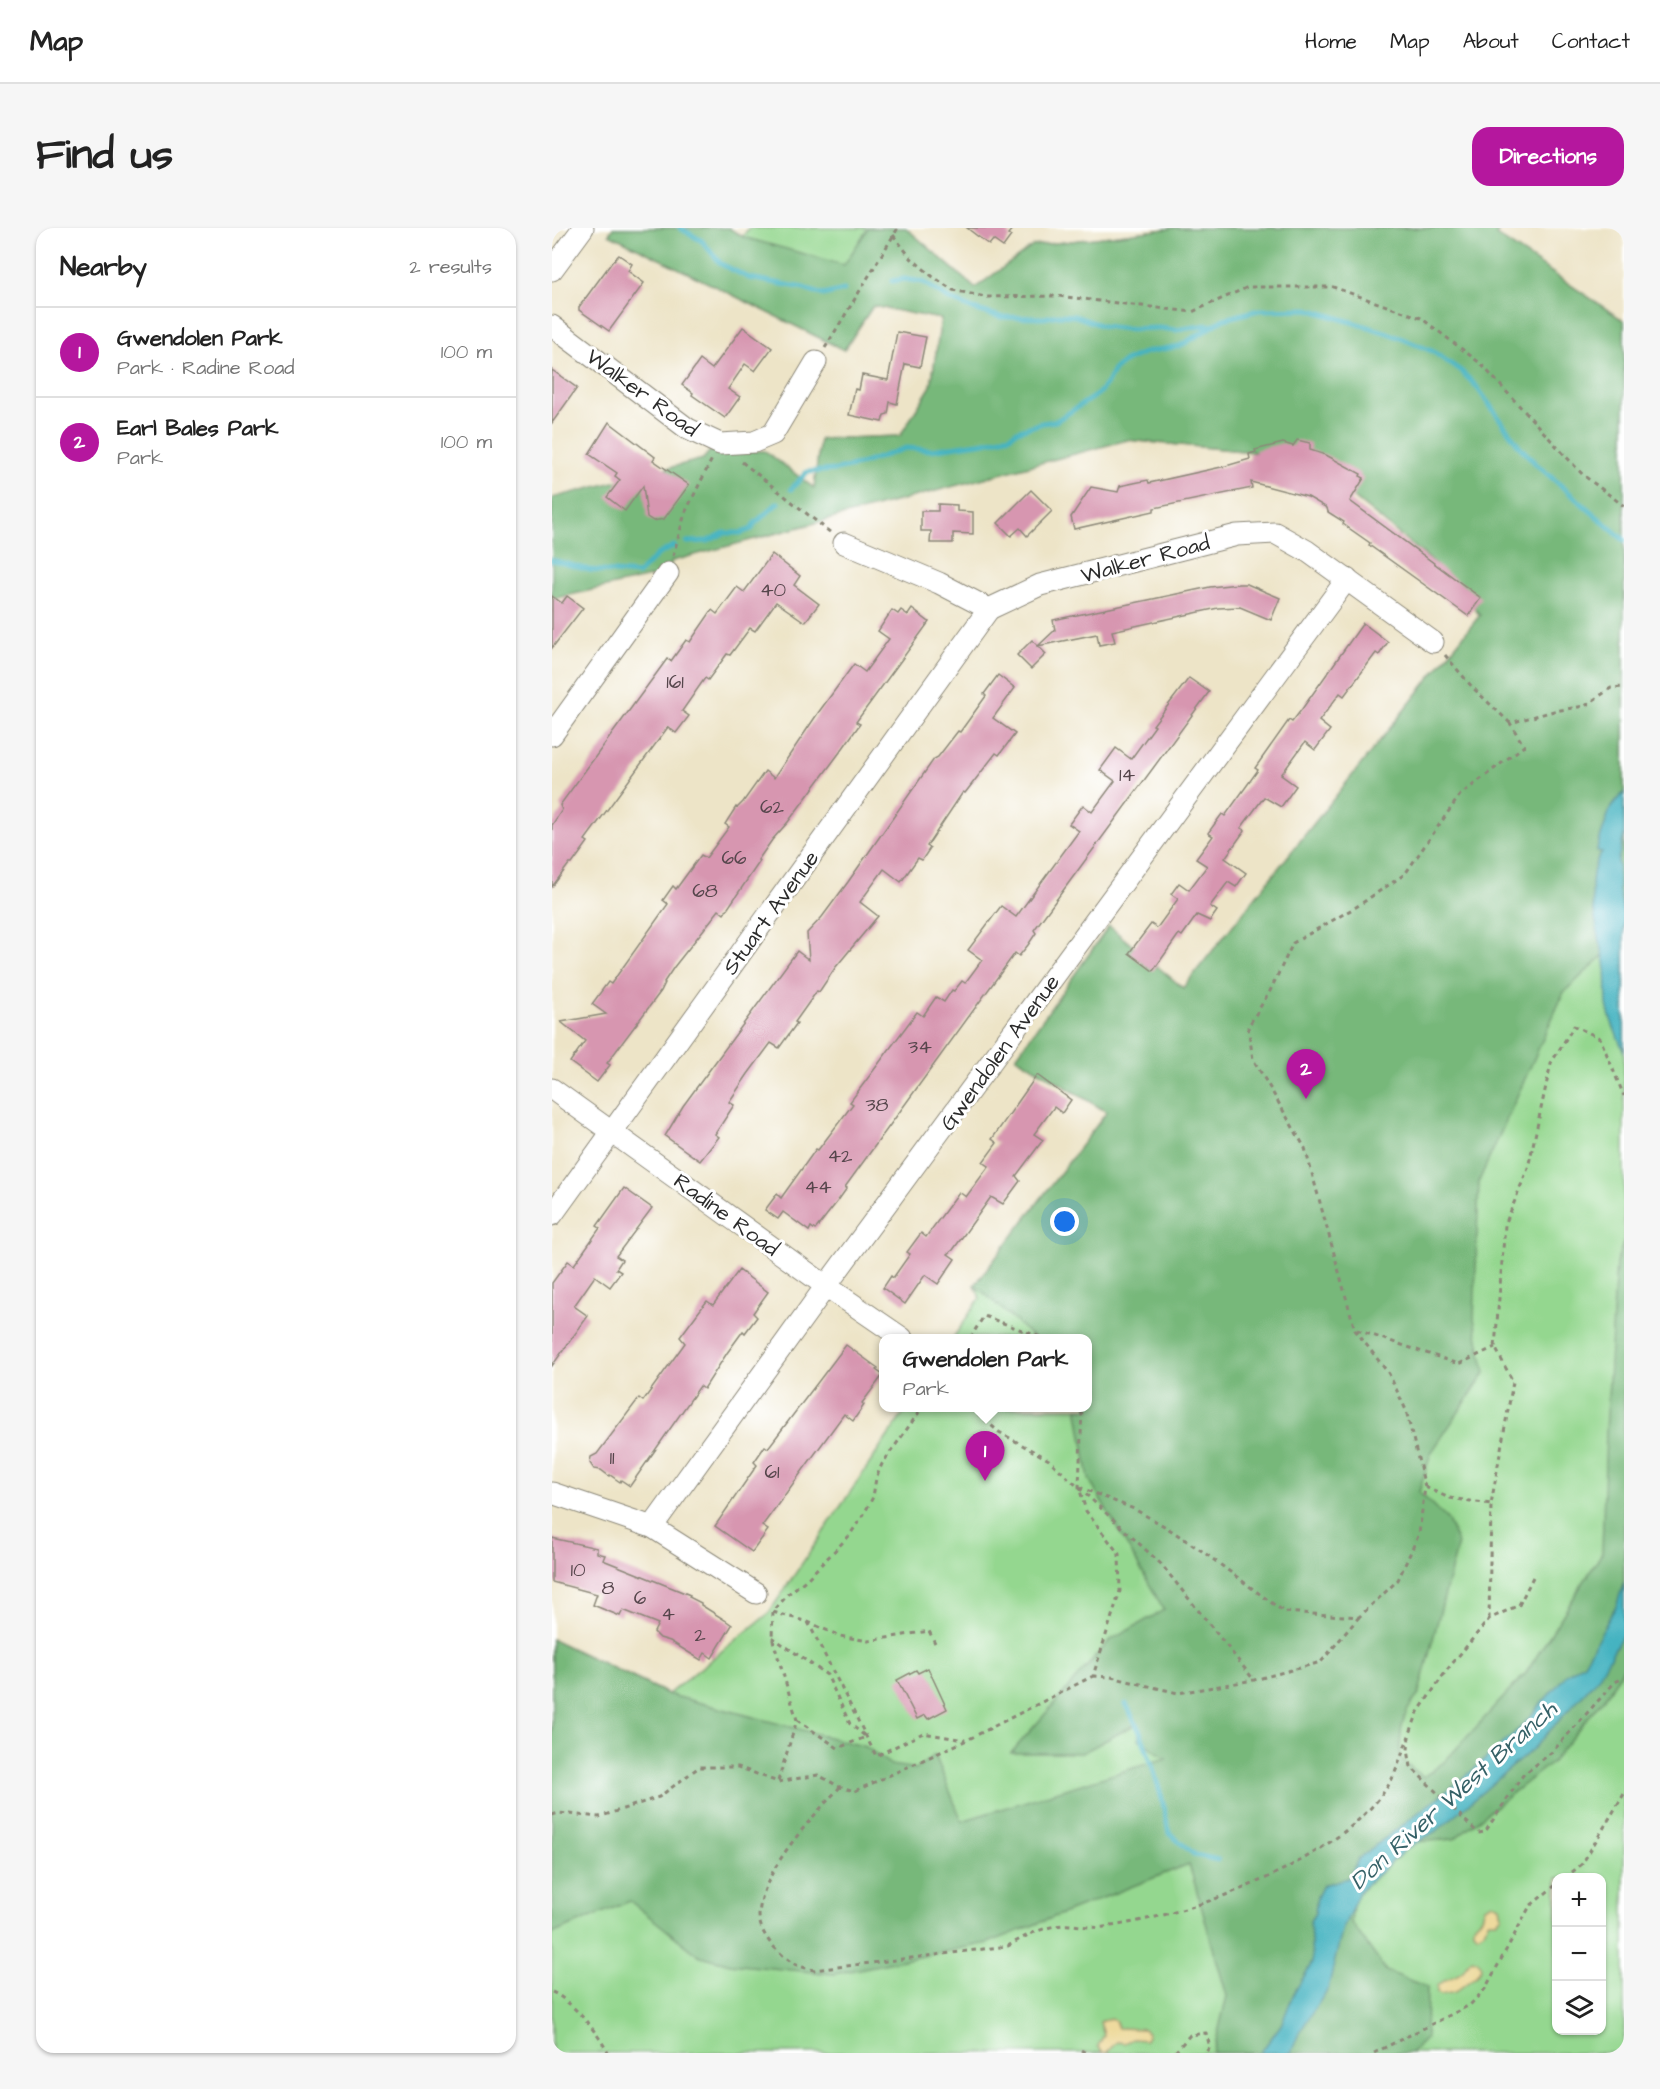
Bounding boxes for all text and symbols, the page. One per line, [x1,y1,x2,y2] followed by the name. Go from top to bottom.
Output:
[30,22,83,61] text: Map
[1305,27,1357,56] text: Home
[1390,27,1430,56] text: Map
[1463,27,1519,56] text: About
[1552,27,1630,56] text: Contact
[36,127,173,185] text: Find us
[1472,127,1624,186] button: Directions
[60,249,147,285] text: Nearby
[409,253,492,281] text: 2 results
[117,323,283,354] text: Gwendolen Park
[78,338,81,366] text: 1
[441,338,492,366] text: 100 m
[580,342,705,445] street label: Walker Road
[117,354,295,382] text: Park · Radine Road
[117,413,279,444] text: Earl Bales Park
[74,428,85,456] text: 2
[441,428,492,456] text: 100 m
[117,444,163,472] text: Park
[1078,527,1213,592] street label: Walker Road
[760,576,786,604] house number: 40
[666,668,684,696] house number: 161
[1119,761,1135,789] house number: 14
[760,793,785,821] house number: 62
[716,844,827,981] street label: Stuart Avenue
[721,844,747,872] house number: 66
[692,877,718,905] house number: 68
[933,968,1068,1137] street label: Gwendolen Avenue
[908,1033,932,1061] house number: 34
[1286,1050,1326,1099] pin: 2
[865,1091,889,1119] house number: 38
[827,1142,853,1170] house number: 42
[667,1166,785,1264] street label: Radine Road
[804,1173,832,1201] house number: 44
[1050,1207,1079,1236] your location
[879,1334,1092,1412] popup
[903,1344,1068,1375] text: Gwendolen Park
[903,1375,949,1403] text: Park
[966,1432,1004,1481] pin: 1
[609,1444,615,1472] house number: 11
[764,1458,780,1486] house number: 61
[570,1556,586,1584] house number: 10
[602,1574,615,1602] house number: 8
[634,1584,647,1612] house number: 6
[661,1600,675,1628] house number: 4
[694,1621,706,1649] house number: 2
[1343,1693,1566,1898] water label: Don River West Branch
[1552,1873,1606,2035] map controls
[1552,1873,1606,1927] button: +
[1552,1927,1606,1981] button: −
[1552,1981,1606,2035] button: layers

